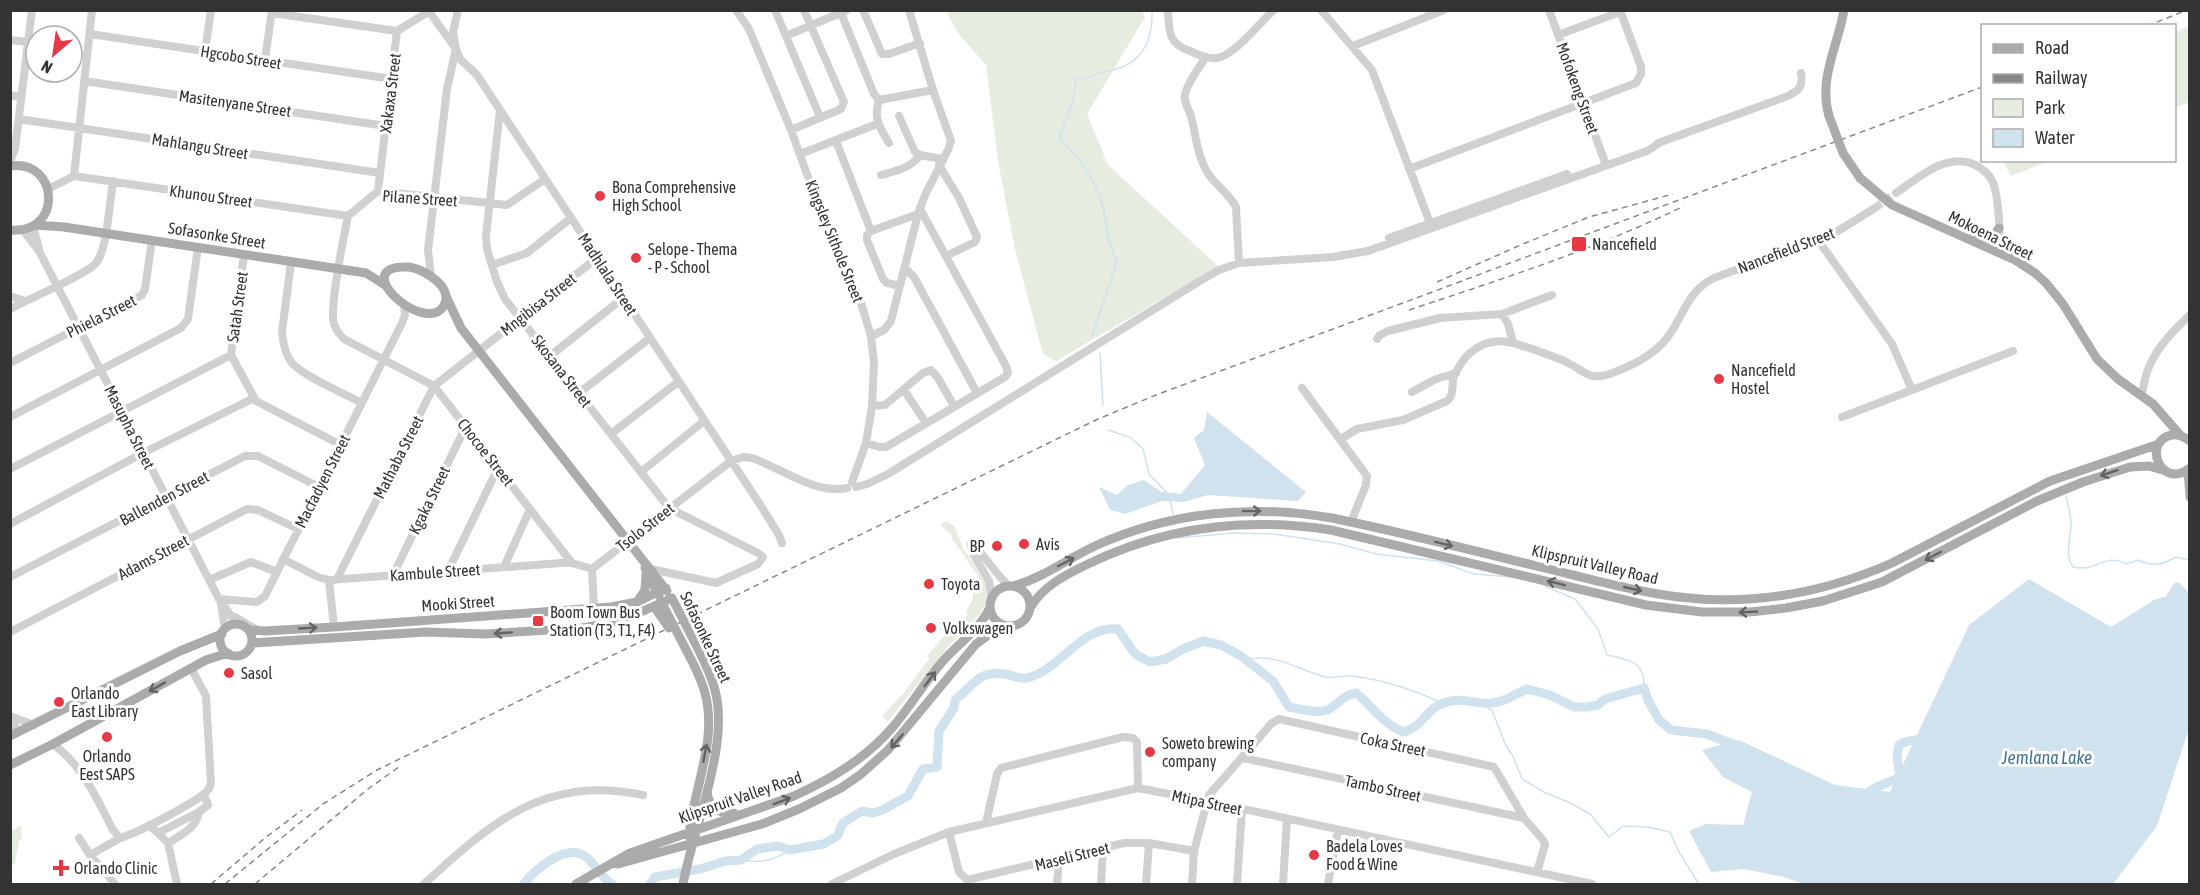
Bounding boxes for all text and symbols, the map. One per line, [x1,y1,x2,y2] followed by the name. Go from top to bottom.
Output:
[24,24,84,84] north arrow
[1981,24,2176,162] legend
[2035,37,2069,58] text: Road
[1552,40,1603,137] street label: Mofokeng Street
[199,42,283,73] street label: Hgcobo Street
[376,52,404,134] street label: Xakaxa Street
[38,57,55,77] text: N
[2035,67,2087,88] text: Railway
[178,86,293,121] street label: Masitenyane Street
[2035,97,2065,118] text: Park
[2035,127,2075,148] text: Water
[150,130,250,164] street label: Mahlangu Street
[801,177,868,306] street label: Kingsley Sithole Street
[612,178,736,215] place label: Bona Comprehensive High School
[168,181,254,211] street label: Khunou Street
[382,186,459,210] street label: Pilane Street
[593,189,607,203] marker: Bona Comprehensive High School
[1946,207,2037,263] street label: Mokoena Street
[167,218,267,252] street label: Sofasonke Street
[1735,223,1837,277] street label: Nancefield Street
[575,230,641,319] street label: Madhlala Street
[1570,235,1588,253] marker: Nancefield
[1592,235,1657,253] place label: Nancefield
[648,240,738,276] place label: Selope - Thema - P - School
[629,251,643,265] marker: Selope - Thema - P - School
[497,269,580,340] street label: Mngibisa Street
[223,270,251,344] street label: Satah Street
[63,291,139,341] street label: Phiela Street
[528,331,596,411] street label: Skosana Street
[1731,361,1796,397] place label: Nancefield Hostel
[1712,372,1726,386] marker: Nancefield Hostel
[100,382,159,473] street label: Masupha Street
[369,412,427,501] street label: Mathaba Street
[454,415,518,490] street label: Chocoe Street
[291,431,354,531] street label: Macfadyen Street
[405,463,454,537] street label: Kgaka Street
[116,467,212,529] street label: Ballenden Street
[2100,469,2119,480] one-way arrow
[613,499,678,555] street label: Tsolo Street
[1242,506,1262,517] one-way arrow
[115,531,192,583] street label: Adams Street
[1036,535,1060,553] place label: Avis
[970,537,985,555] place label: BP
[1017,537,1031,551] marker: Avis
[1434,538,1453,550] one-way arrow
[990,539,1004,553] marker: BP
[1530,541,1660,588] street label: Klipspruit Valley Road
[1925,550,1942,562] one-way arrow
[1057,555,1075,567] one-way arrow
[389,560,481,584] street label: Kambule Street
[941,575,980,594] place label: Toyota
[922,577,936,591] marker: Toyota
[1547,577,1566,589] one-way arrow
[1623,584,1643,595] one-way arrow
[677,589,735,686] street label: Sofasonke Street
[421,591,496,615] street label: Mooki Street
[550,603,656,640] place label: Boom Town Bus Station (T3, T1, F4)
[1738,606,1758,617] one-way arrow
[531,614,545,628] marker: Boom Town Bus Station (T3, T1, F4)
[943,619,1013,638] place label: Volkswagen
[924,621,938,635] marker: Volkswagen
[297,623,317,634] one-way arrow
[493,628,513,639] one-way arrow
[241,664,273,682] place label: Sasol
[222,666,236,680] marker: Sasol
[924,672,936,688] one-way arrow
[149,681,166,693] one-way arrow
[71,684,139,721] place label: Orlando East Library
[52,695,66,709] marker: Orlando East Library
[1359,728,1428,760] street label: Coka Street
[100,730,114,744] marker: Orlando Eest SAPS
[890,733,904,748] one-way arrow
[1162,734,1254,771] place label: Soweto brewing company
[700,744,711,763] one-way arrow
[1143,745,1157,759] marker: Soweto brewing company
[79,747,135,783] place label: Orlando Eest SAPS
[2001,747,2092,768] water label: Jemlana Lake
[676,767,804,827] street label: Klipspruit Valley Road
[1343,771,1423,805] street label: Tambo Street
[1170,786,1244,819] street label: Mtipa Street
[772,794,791,805] one-way arrow
[1326,837,1403,873] place label: Badela Loves Food & Wine
[1033,838,1112,874] street label: Maseli Street
[1307,848,1321,862] marker: Badela Loves Food & Wine
[52,859,70,877] marker: Orlando Clinic
[74,859,157,877] place label: Orlando Clinic

